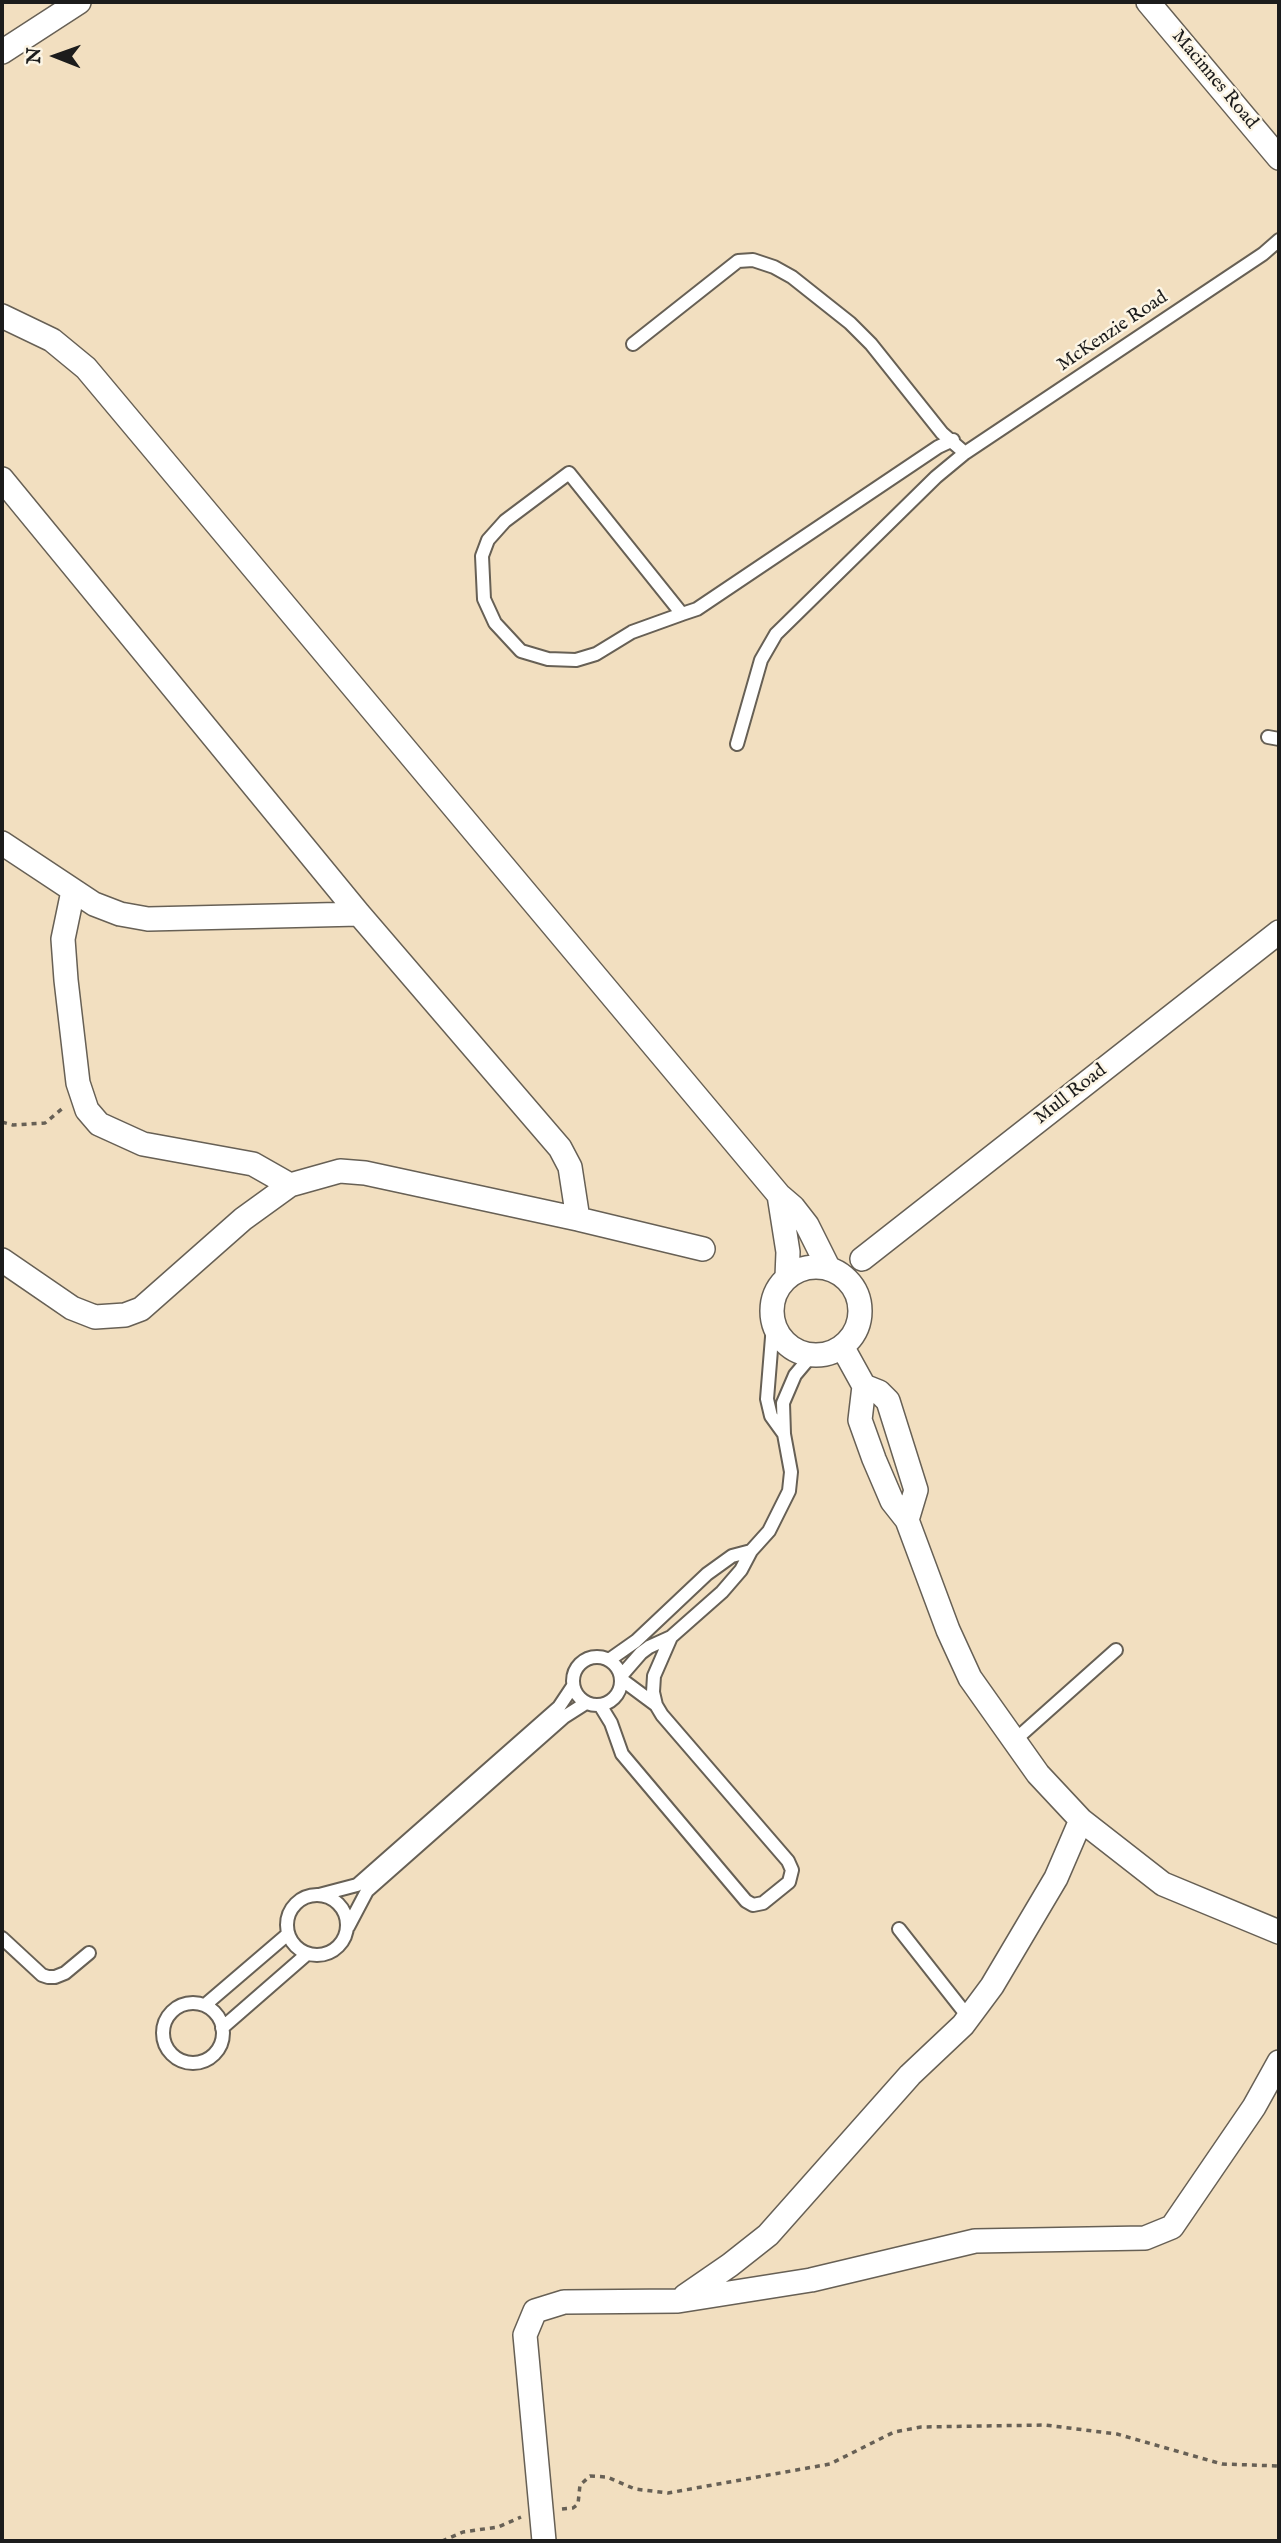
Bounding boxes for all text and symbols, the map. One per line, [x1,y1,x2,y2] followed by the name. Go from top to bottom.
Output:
[21,21,91,91] north arrow
[1166,26,1262,134] street label: Macinnes Road
[23,47,47,64] text: N
[1054,287,1172,377] street label: McKenzie Road
[1030,1060,1112,1130] street label: Mull Road

